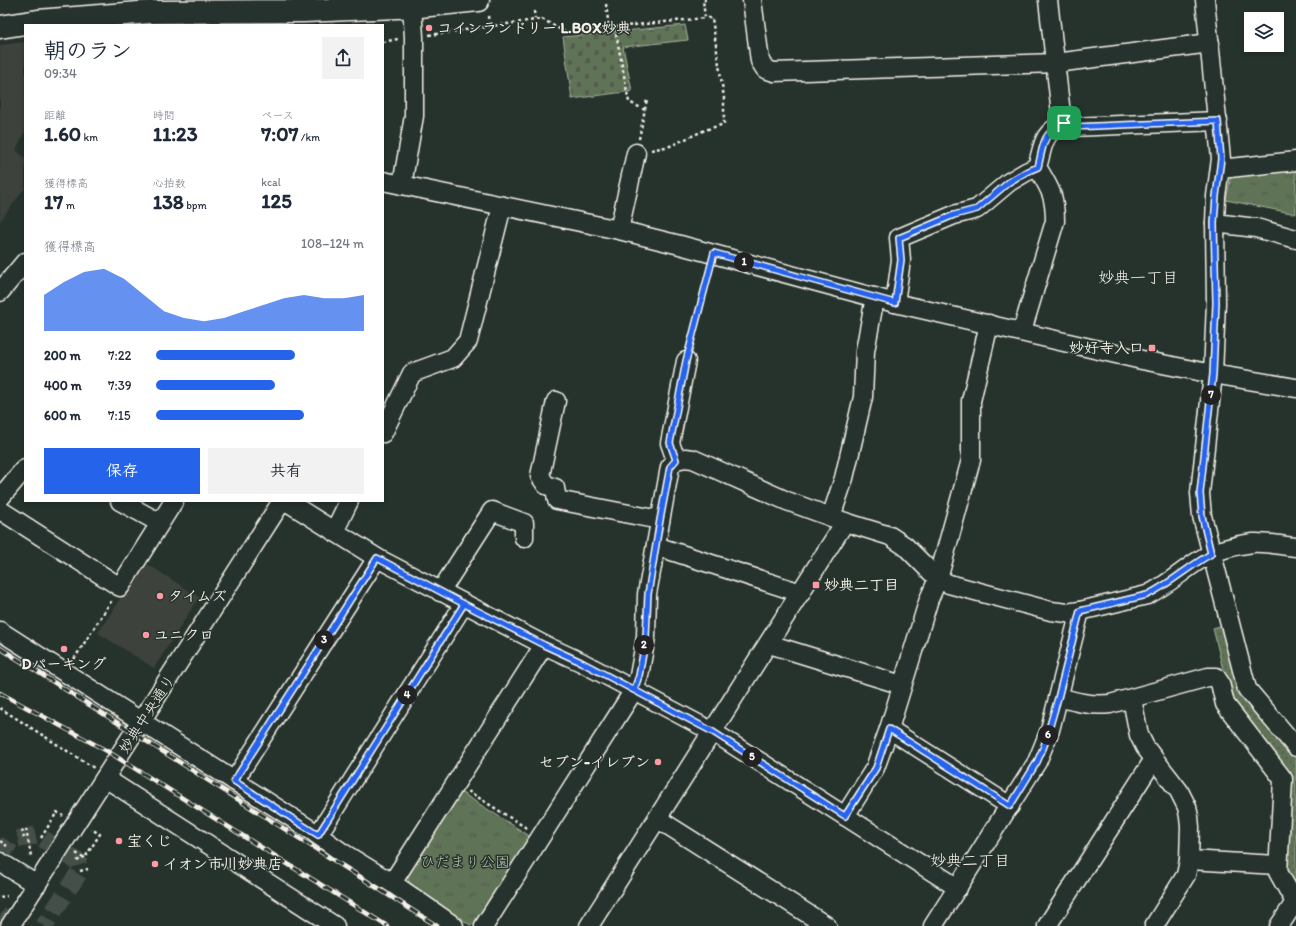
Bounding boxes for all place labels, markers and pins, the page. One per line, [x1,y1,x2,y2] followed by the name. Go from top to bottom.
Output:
[437,19,632,37] place label: コインランドリー L.BOX妙典
[424,23,434,33] marker: コインランドリー L.BOX妙典
[1047,106,1081,140] pin
[734,252,754,272] pin: 1
[1069,339,1144,357] place label: 妙好寺入口
[1147,343,1157,353] marker: 妙好寺入口
[1201,385,1221,405] pin: 7
[824,576,899,594] place label: 妙典二丁目
[811,580,821,590] marker: 妙典二丁目
[168,587,227,605] place label: タイムズ
[155,591,165,601] marker: タイムズ
[154,626,214,644] place label: ユニクロ
[141,630,151,640] marker: ユニクロ
[314,630,334,650] pin: 3
[634,635,654,655] pin: 2
[59,644,69,654] marker: Dパーキング
[22,655,106,673] place label: Dパーキング
[397,685,417,705] pin: 4
[1038,725,1058,745] pin: 6
[742,747,762,767] pin: 5
[539,753,650,771] place label: セブン-イレブン
[653,757,663,767] marker: セブン-イレブン
[127,832,172,850] place label: 宝くじ
[114,836,124,846] marker: 宝くじ
[163,855,283,873] place label: イオン市川妙典店
[150,859,160,869] marker: イオン市川妙典店

